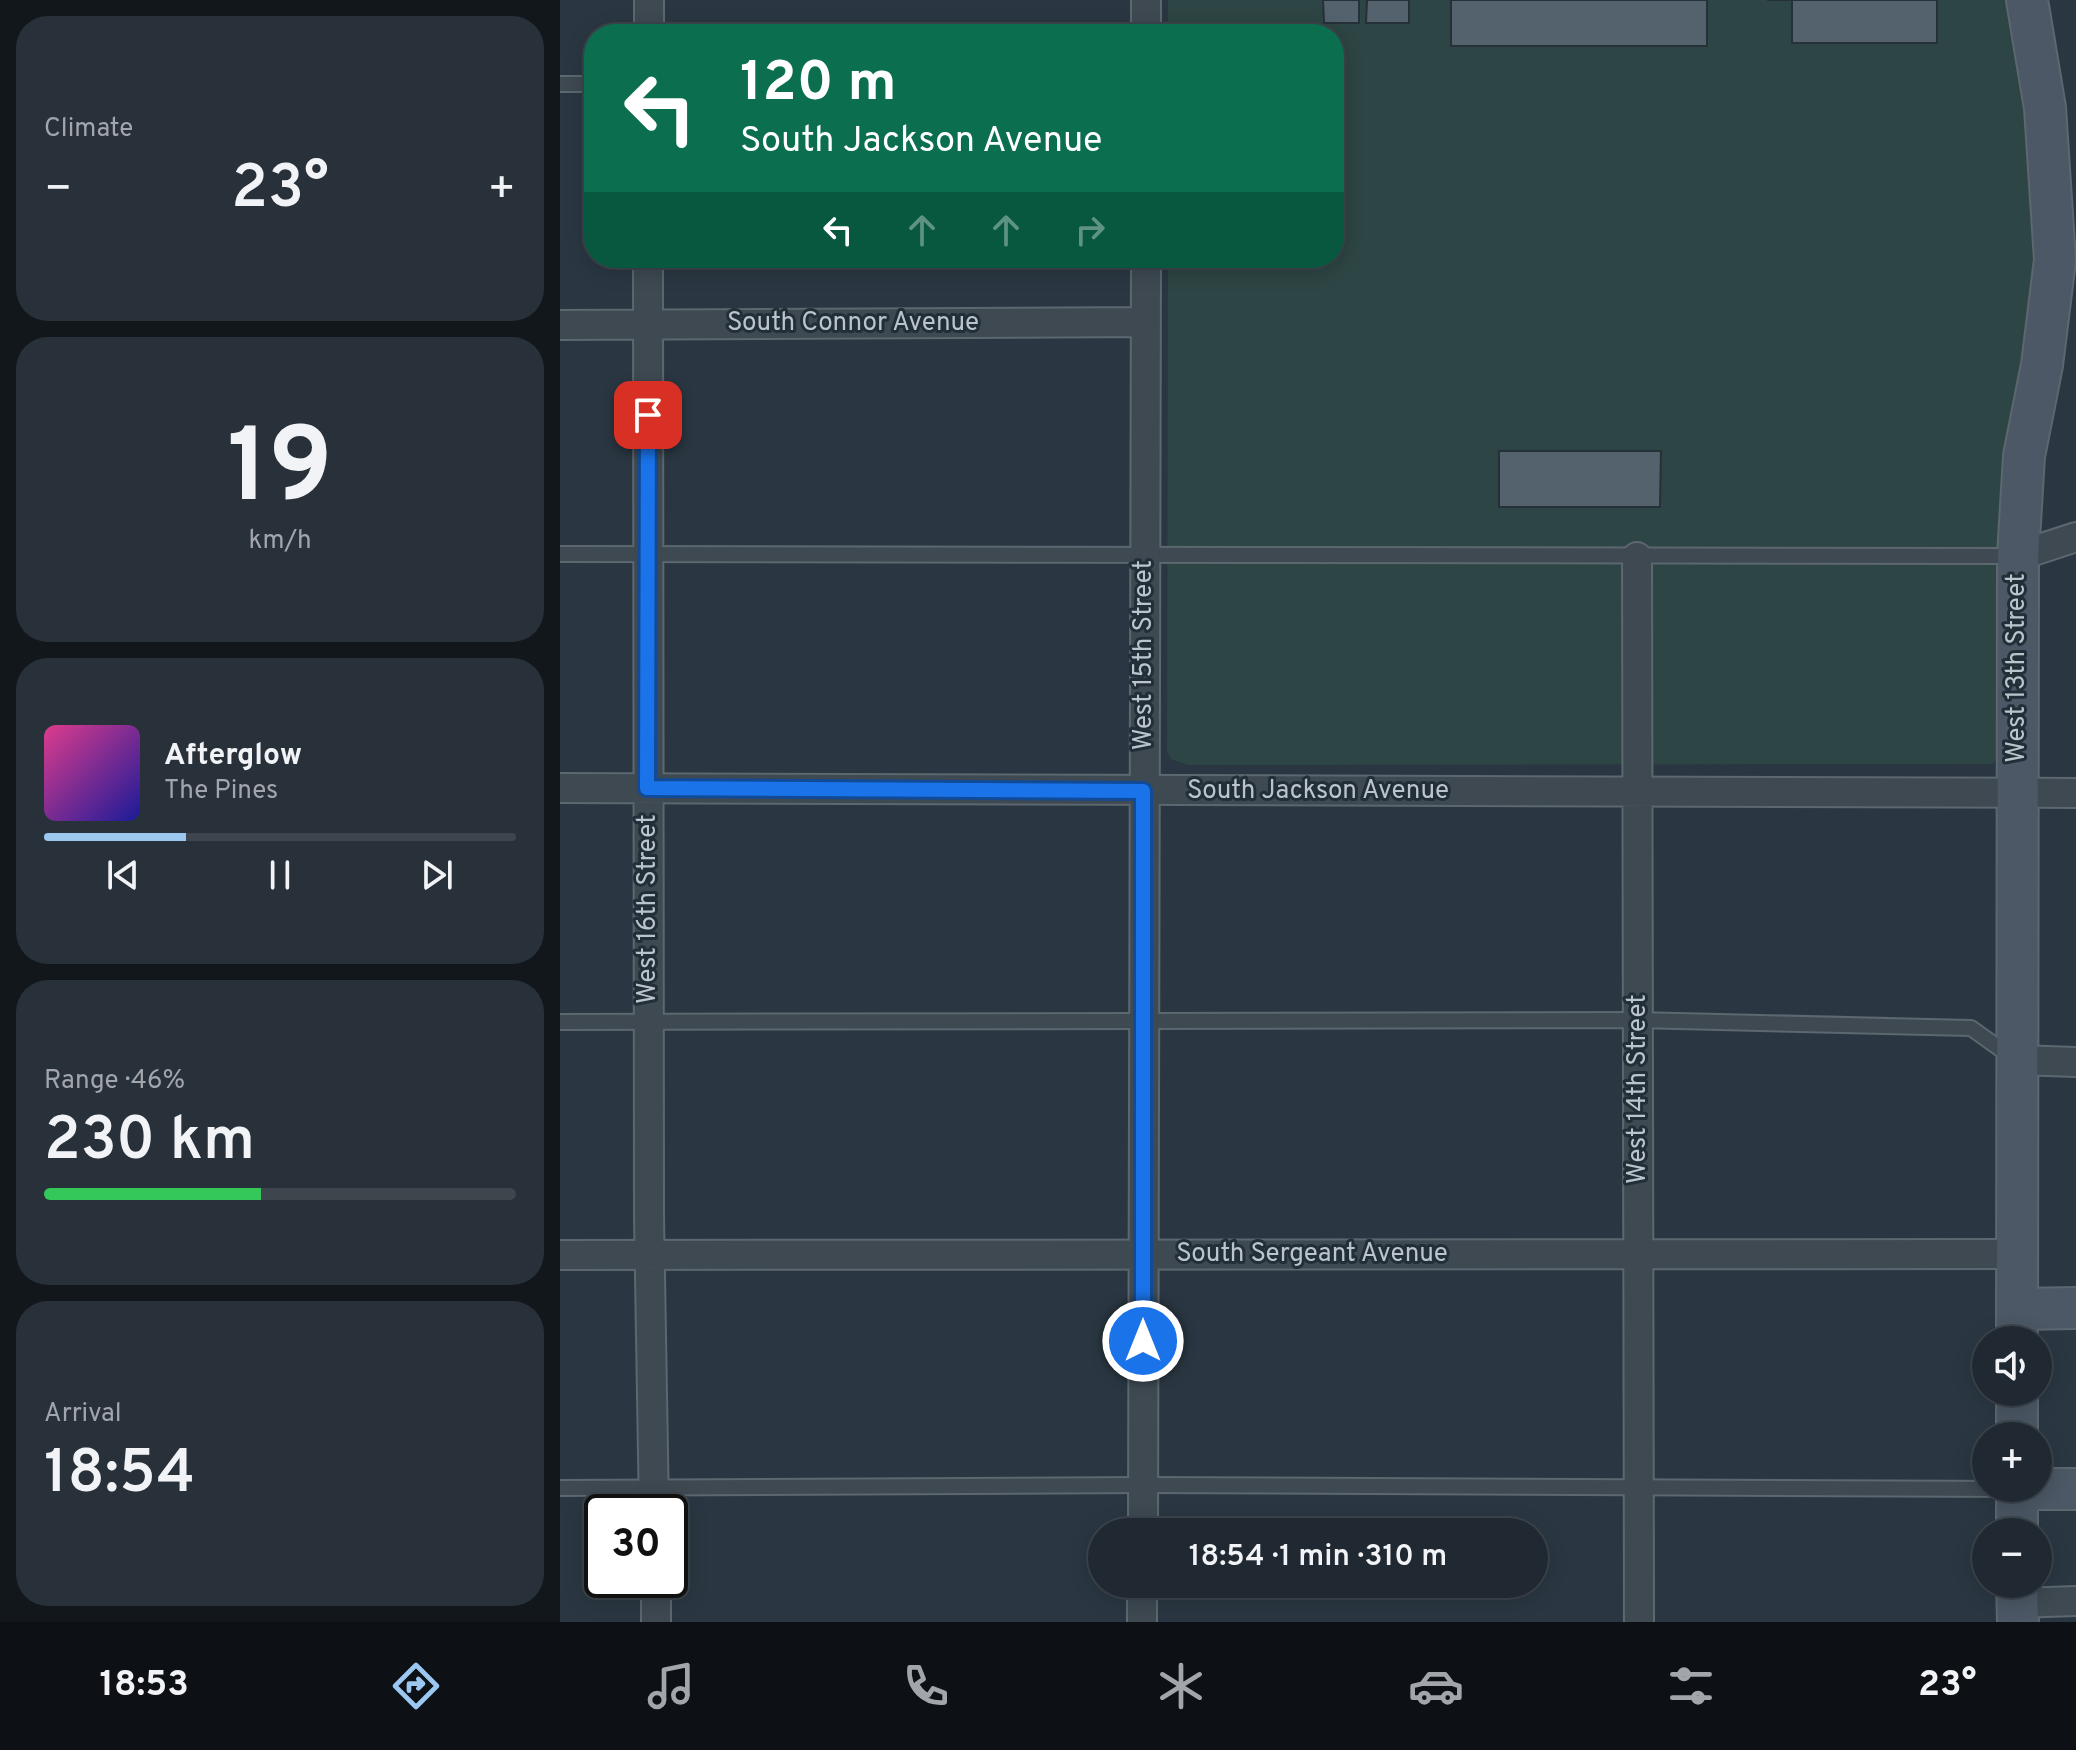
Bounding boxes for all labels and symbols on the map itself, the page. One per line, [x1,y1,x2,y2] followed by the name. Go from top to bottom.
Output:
[727,307,979,340] street label: South Connor Avenue
[614,381,682,449] pin
[1128,560,1161,750] street label: West 15th Street
[2001,573,2034,763] street label: West 13th Street
[1187,775,1449,808] street label: South Jackson Avenue
[632,814,665,1004] street label: West 16th Street
[1622,994,1655,1184] street label: West 14th Street
[1176,1238,1448,1271] street label: South Sergeant Avenue
[1101,1299,1185,1383] position arrow
[584,1494,688,1598] speed limit sign: 30

